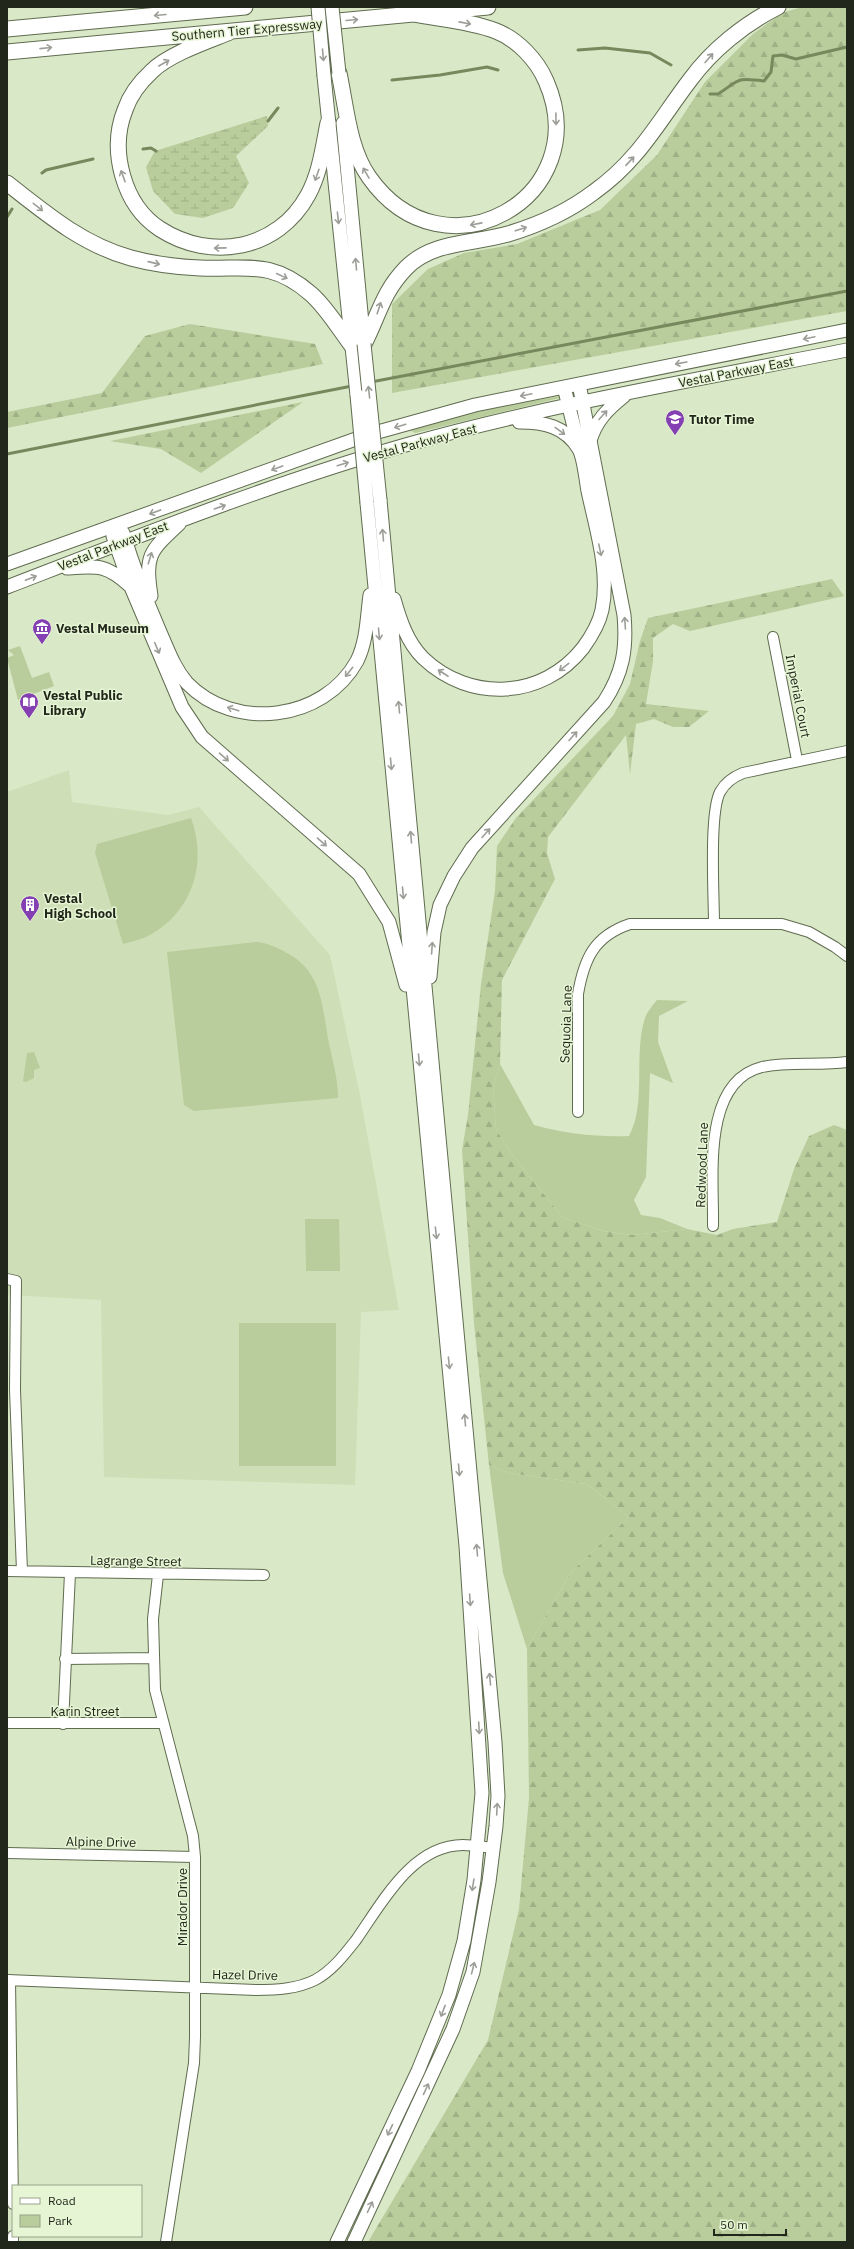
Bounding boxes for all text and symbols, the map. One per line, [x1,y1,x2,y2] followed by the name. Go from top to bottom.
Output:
[154,11,167,18] one-way arrow
[171,15,324,45] street label: Southern Tier Expressway
[345,16,358,24] one-way arrow
[458,20,471,28] one-way arrow
[39,44,52,52] one-way arrow
[319,48,326,61] one-way arrow
[704,53,713,63] one-way arrow
[158,59,170,67] one-way arrow
[552,112,560,125] one-way arrow
[625,156,634,166] one-way arrow
[362,167,370,179] one-way arrow
[312,168,320,180] one-way arrow
[119,170,126,183] one-way arrow
[32,203,43,212] one-way arrow
[334,211,342,224] one-way arrow
[470,220,483,228] one-way arrow
[515,225,527,233] one-way arrow
[214,244,227,252] one-way arrow
[352,257,360,270] one-way arrow
[147,259,160,267] one-way arrow
[276,272,288,280] one-way arrow
[376,302,383,315] one-way arrow
[803,334,816,342] one-way arrow
[677,352,795,392] street label: Vestal Parkway East
[675,359,688,367] one-way arrow
[365,385,372,398] one-way arrow
[520,391,533,399] one-way arrow
[664,408,686,436] school or university icon: Tutor Time
[599,410,608,420] one-way arrow
[689,411,755,428] place label: Tutor Time
[361,420,479,466] street label: Vestal Parkway East
[393,423,406,430] one-way arrow
[555,427,566,435] one-way arrow
[336,460,349,467] one-way arrow
[271,464,283,472] one-way arrow
[213,503,226,510] one-way arrow
[149,509,161,517] one-way arrow
[55,517,171,575] street label: Vestal Parkway East
[379,529,386,542] one-way arrow
[597,544,605,557] one-way arrow
[147,551,154,564] one-way arrow
[25,573,37,581] one-way arrow
[31,617,53,645] museum icon: Vestal Museum
[621,617,628,630] one-way arrow
[56,620,149,637] place label: Vestal Museum
[375,627,383,640] one-way arrow
[154,642,161,654] one-way arrow
[782,653,814,739] street label: Imperial Court
[558,663,569,672] one-way arrow
[344,667,353,678] one-way arrow
[438,669,449,677] one-way arrow
[43,687,123,719] place label: Vestal Public Library
[18,691,40,719] library icon: Vestal Public Library
[395,701,402,714] one-way arrow
[226,705,239,712] one-way arrow
[568,731,578,741] one-way arrow
[219,752,230,761] one-way arrow
[388,757,395,770] one-way arrow
[481,828,490,838] one-way arrow
[407,831,414,844] one-way arrow
[317,838,328,847] one-way arrow
[400,886,407,899] one-way arrow
[44,890,116,922] place label: Vestal High School
[19,894,41,922] building icon: Vestal High School
[429,942,436,955] one-way arrow
[556,985,576,1063] street label: Sequoia Lane
[416,1053,423,1066] one-way arrow
[692,1122,712,1208] street label: Redwood Lane
[432,1226,440,1239] one-way arrow
[445,1356,453,1369] one-way arrow
[462,1414,469,1427] one-way arrow
[456,1463,463,1476] one-way arrow
[474,1544,481,1557] one-way arrow
[90,1552,182,1570] street label: Lagrange Street
[466,1593,473,1606] one-way arrow
[486,1673,493,1686] one-way arrow
[50,1703,120,1720] street label: Karin Street
[475,1721,483,1734] one-way arrow
[493,1803,501,1816] one-way arrow
[66,1833,136,1851] street label: Alpine Drive
[174,1868,191,1946] street label: Mirador Drive
[469,1878,477,1891] one-way arrow
[470,1962,478,1975] one-way arrow
[212,1966,278,1984] street label: Hazel Drive
[439,2005,447,2017] one-way arrow
[423,2083,430,2095] one-way arrow
[386,2123,393,2135] one-way arrow
[12,2185,142,2237] legend
[48,2193,76,2208] text: Road
[367,2201,374,2213] one-way arrow
[714,2211,786,2237] scale bar
[48,2213,73,2228] text: Park
[720,2217,748,2232] text: 50 m

